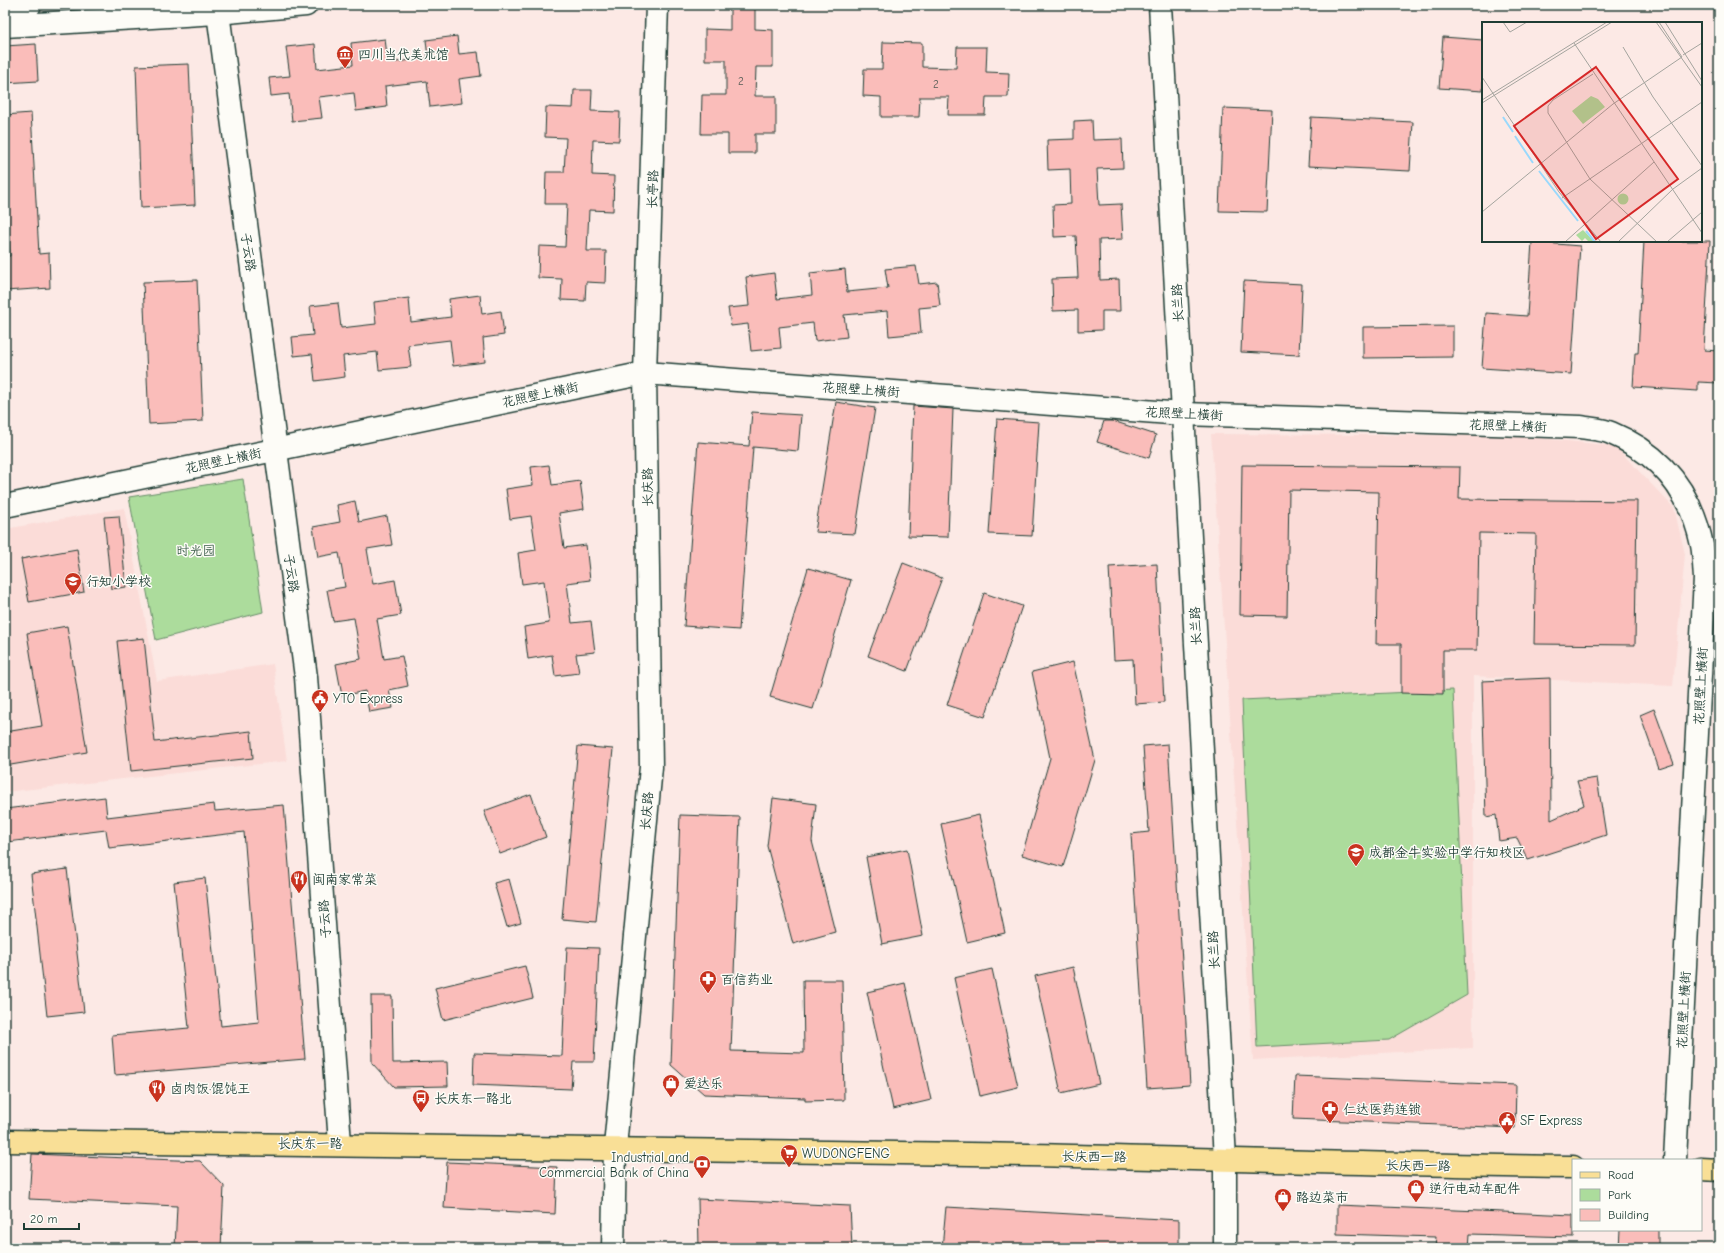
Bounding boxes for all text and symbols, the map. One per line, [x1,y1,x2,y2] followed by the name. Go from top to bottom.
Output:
[1482,22,1702,242] inset map
[335,44,355,69] museum icon: 四川当代美术馆
[358,47,449,62] place label: 四川当代美术馆
[738,75,744,88] house number: 2
[933,78,939,91] house number: 2
[644,169,661,209] street label: 长亭路
[238,232,259,272] street label: 子云路
[1169,283,1186,323] street label: 长兰路
[500,379,580,410] street label: 花照壁上横街
[822,379,900,400] street label: 花照壁上横街
[1145,404,1223,423] street label: 花照壁上横街
[1469,417,1547,434] street label: 花照壁上横街
[183,445,263,476] street label: 花照壁上横街
[640,467,655,507] street label: 长庆路
[176,543,216,558] park label: 时光园
[281,553,302,593] street label: 子云路
[63,571,83,596] school or university icon: 行知小学校
[86,574,151,589] place label: 行知小学校
[1187,606,1204,646] street label: 长兰路
[1691,647,1710,725] street label: 花照壁上横街
[310,688,330,713] public building icon: YTO Express
[333,691,403,706] place label: YTO Express
[637,791,656,831] street label: 长庆路
[1346,842,1366,867] school or university icon: 成都金牛实验中学行知校区
[1369,845,1525,860] place label: 成都金牛实验中学行知校区
[289,869,309,894] restaurant icon: 闽南家常菜
[312,872,377,887] place label: 闽南家常菜
[316,899,333,939] street label: 子云路
[1205,930,1222,970] street label: 长兰路
[698,969,718,994] pharmacy icon: 百信药业
[1674,971,1693,1049] street label: 花照壁上横街
[721,972,773,987] place label: 百信药业
[661,1073,681,1098] shop icon: 爱达乐
[684,1076,723,1091] place label: 爱达乐
[147,1078,167,1103] restaurant icon: 卤肉饭·馄饨王
[170,1081,250,1096] place label: 卤肉饭·馄饨王
[411,1088,431,1113] bus stop icon: 长庆东一路北
[434,1091,512,1106] place label: 长庆东一路北
[1320,1099,1340,1124] pharmacy icon: 仁达医药连锁
[1343,1102,1421,1117] place label: 仁达医药连锁
[1497,1110,1517,1135] public building icon: SF Express
[1520,1113,1582,1128] place label: SF Express
[277,1136,343,1151] street label: 长庆东一路
[779,1143,799,1168] supermarket icon: WUDONGFENG
[802,1146,890,1161] place label: WUDONGFENG
[1061,1148,1127,1165] street label: 长庆西一路
[539,1150,689,1180] place label: Industrial and Commercial Bank of China
[692,1154,712,1179] bank icon: Industrial and Commercial Bank of China
[1385,1157,1451,1174] street label: 长庆西一路
[1572,1159,1702,1231] legend
[1608,1168,1634,1182] text: Road
[1406,1178,1426,1203] shop icon: 逆行电动车配件
[1429,1181,1520,1196] place label: 逆行电动车配件
[1273,1187,1293,1212] shop icon: 路边菜市
[1608,1188,1631,1202] text: Park
[1296,1190,1348,1205] place label: 路边菜市
[24,1205,79,1231] scale bar
[1608,1208,1649,1222] text: Building
[30,1212,58,1226] text: 20 m

